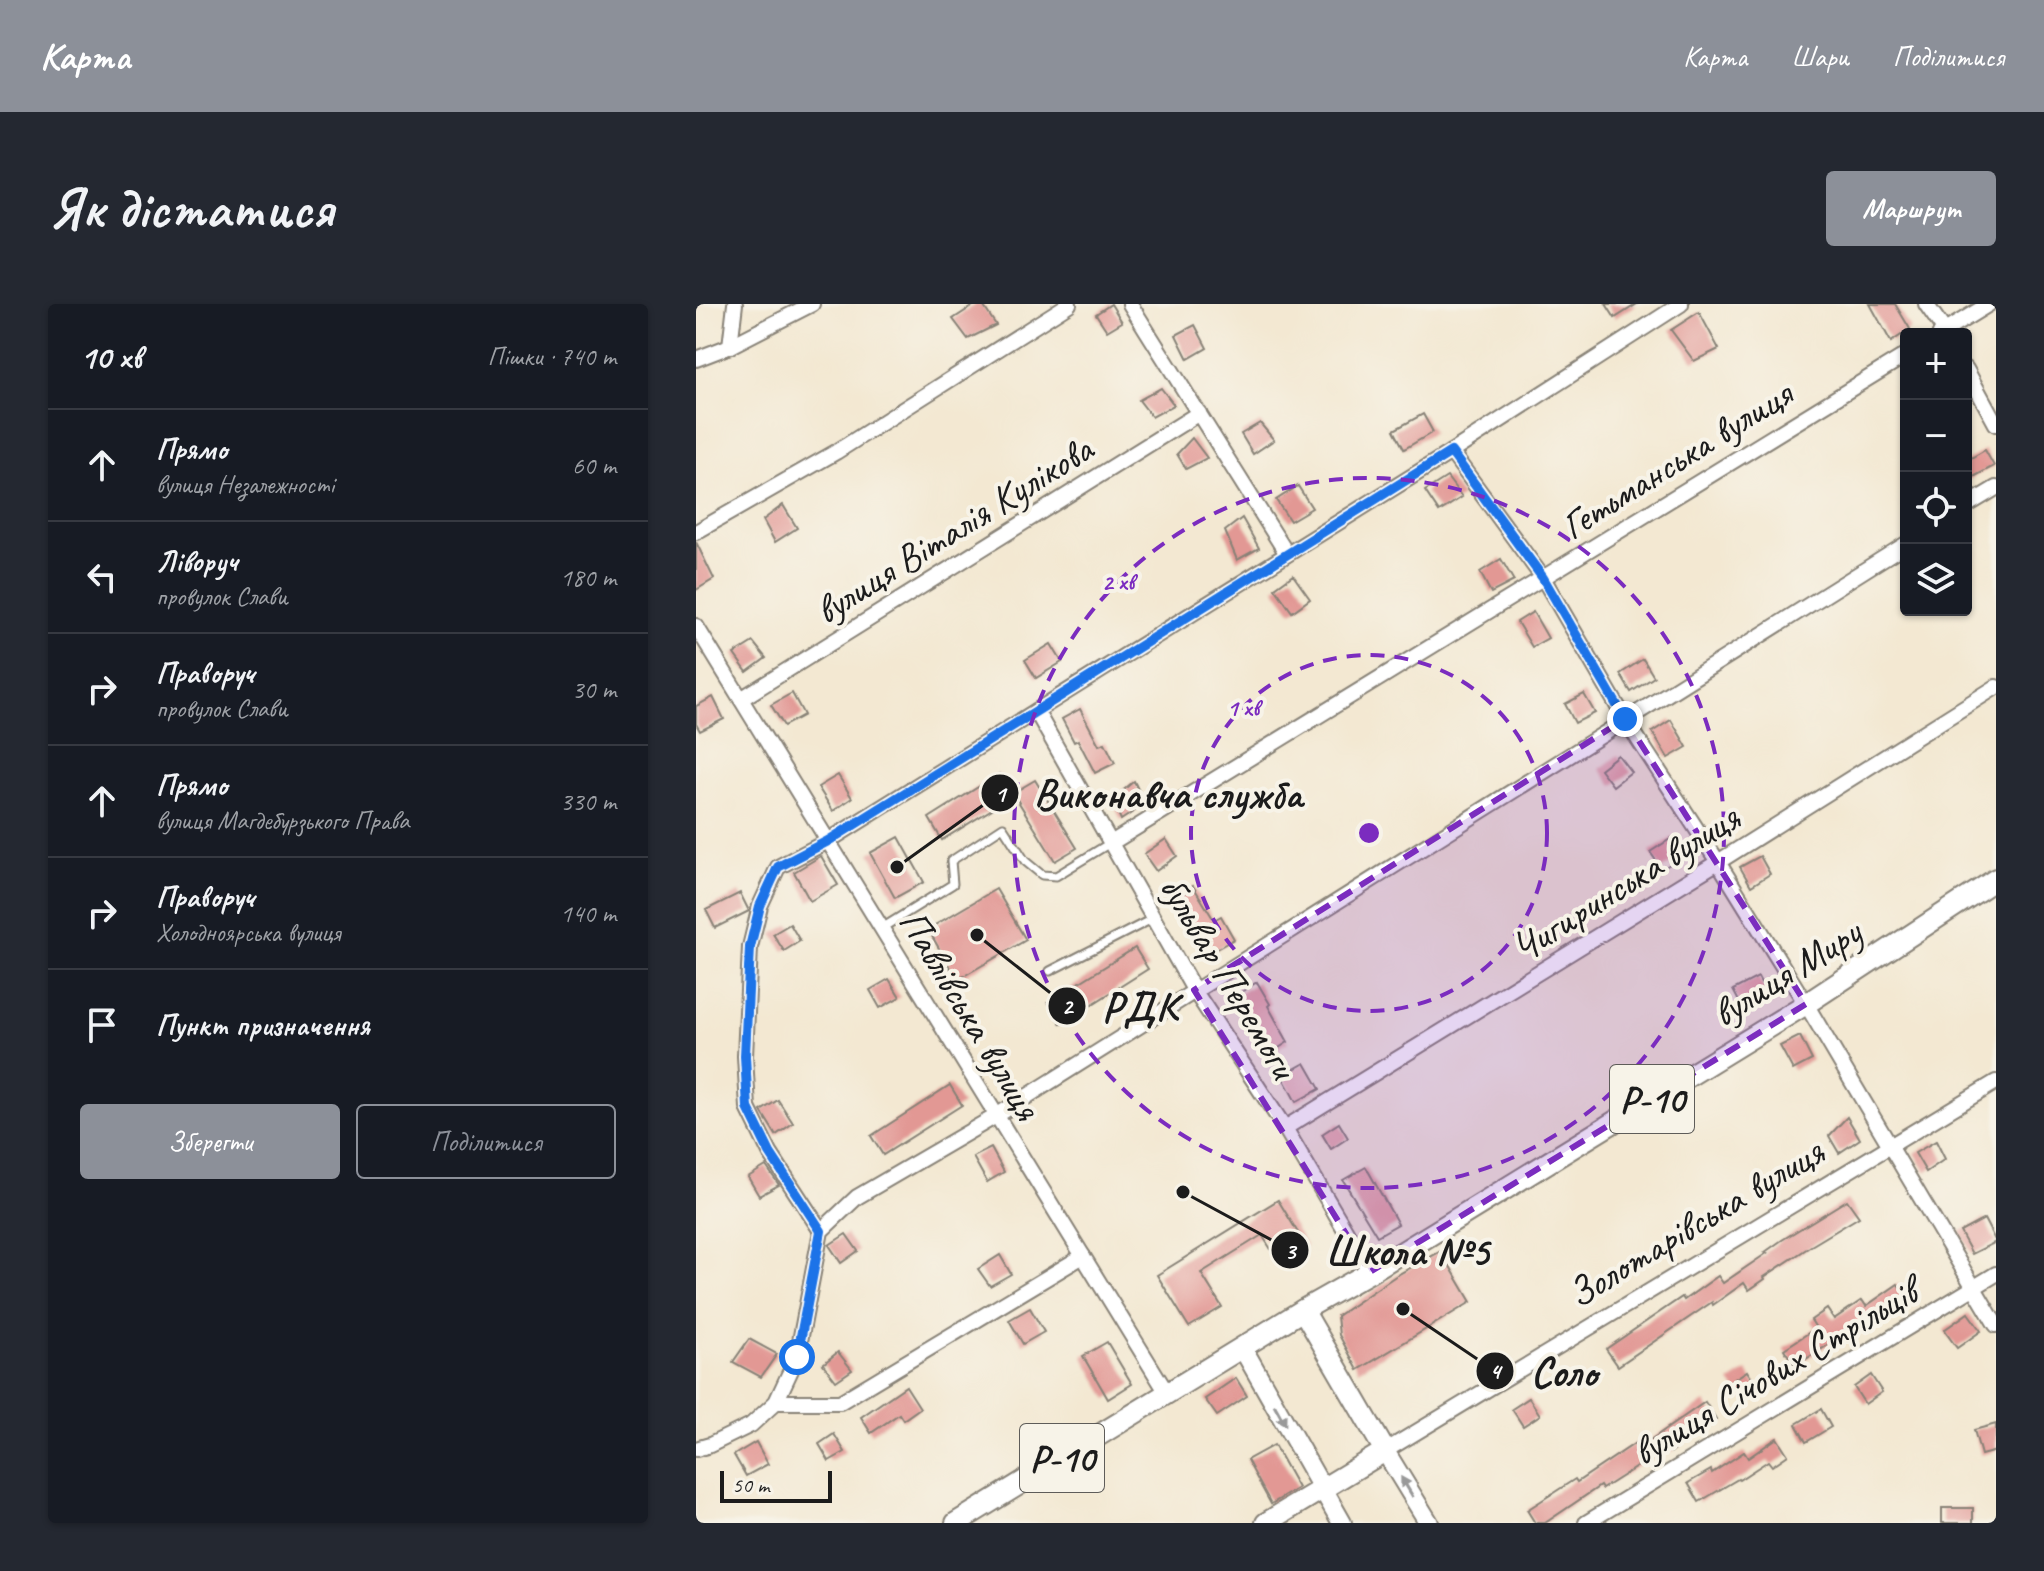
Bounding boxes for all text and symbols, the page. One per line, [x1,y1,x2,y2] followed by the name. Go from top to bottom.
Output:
[40,33,130,80] text: Карта
[1683,39,1747,74] text: Карта
[1791,39,1849,74] text: Шари
[1893,39,2004,74] text: Поділитися
[1826,171,1996,246] button: Маршрут
[48,173,333,244] text: Як дістатися
[1900,328,1972,616] map controls
[1900,328,1972,400] button: +
[80,335,142,378] text: 10 хв
[488,340,616,373] text: Пішки · 740 m
[1552,367,1804,551] street label: Гетьманська вулиця
[1900,400,1972,472] button: −
[805,423,1104,635] street label: вулиця Віталія Кулікова
[156,430,227,468] text: Прямо
[80,443,124,487] icon: ahead
[572,449,616,482] text: 60 m
[156,468,334,501] text: вулиця Незалежності
[1900,472,1972,544] button: locate
[156,542,237,580] text: Ліворуч
[1900,544,1972,616] button: layers
[80,555,124,599] icon: left
[560,561,616,594] text: 180 m
[1102,567,1138,597] text: 2 хв
[156,580,288,613] text: провулок Слави
[156,654,254,692] text: Праворуч
[80,667,124,711] icon: right
[572,673,616,706] text: 30 m
[156,692,288,725] text: провулок Слави
[1227,693,1263,723] text: 1 хв
[1607,701,1643,737] route end
[980,760,1316,826] callout: Виконавча служба
[156,766,227,804] text: Прямо
[1034,768,1306,821] text: Виконавча служба
[80,779,124,823] icon: ahead
[995,779,1009,809] text: 1
[560,785,616,818] text: 330 m
[1502,792,1750,973] street label: Чигиринська вулиця
[156,804,409,837] text: вулиця Магдебурзького Права
[1355,819,1383,847] centre of rings
[1148,866,1310,1090] street label: бульвар Перемоги
[156,878,254,916] text: Праворуч
[80,891,124,935] icon: right
[560,897,616,930] text: 140 m
[888,900,1053,1130] street label: Павлівська вулиця
[1703,906,1872,1038] street label: вулиця Миру
[156,916,340,949] text: Холодноярська вулиця
[1047,973,1194,1039] callout: РДК
[1102,981,1184,1034] text: РДК
[1062,991,1075,1021] text: 2
[80,1003,124,1047] icon: arrive
[156,1006,370,1044] text: Пункт призначення
[1610,1065,1694,1133] road number: Р-10
[80,1104,340,1179] button: Зберегти
[356,1104,616,1179] button: Поділитися
[1558,1126,1834,1319] street label: Золотарівська вулиця
[1270,1217,1505,1283] callout: Школа №5
[1325,1225,1492,1278] text: Школа №5
[1285,1236,1298,1266] text: 3
[1623,1262,1934,1477] street label: вулиця Січових Стрільців
[1475,1338,1614,1404] callout: Соло
[779,1339,815,1375] route start
[1531,1346,1602,1399] text: Соло
[1490,1356,1504,1386] text: 4
[1273,1404,1287,1427] one-way arrow
[1020,1424,1104,1492] road number: Р-10
[720,1467,832,1503] scale bar
[732,1471,769,1499] text: 50 m
[1400,1476,1414,1498] one-way arrow

